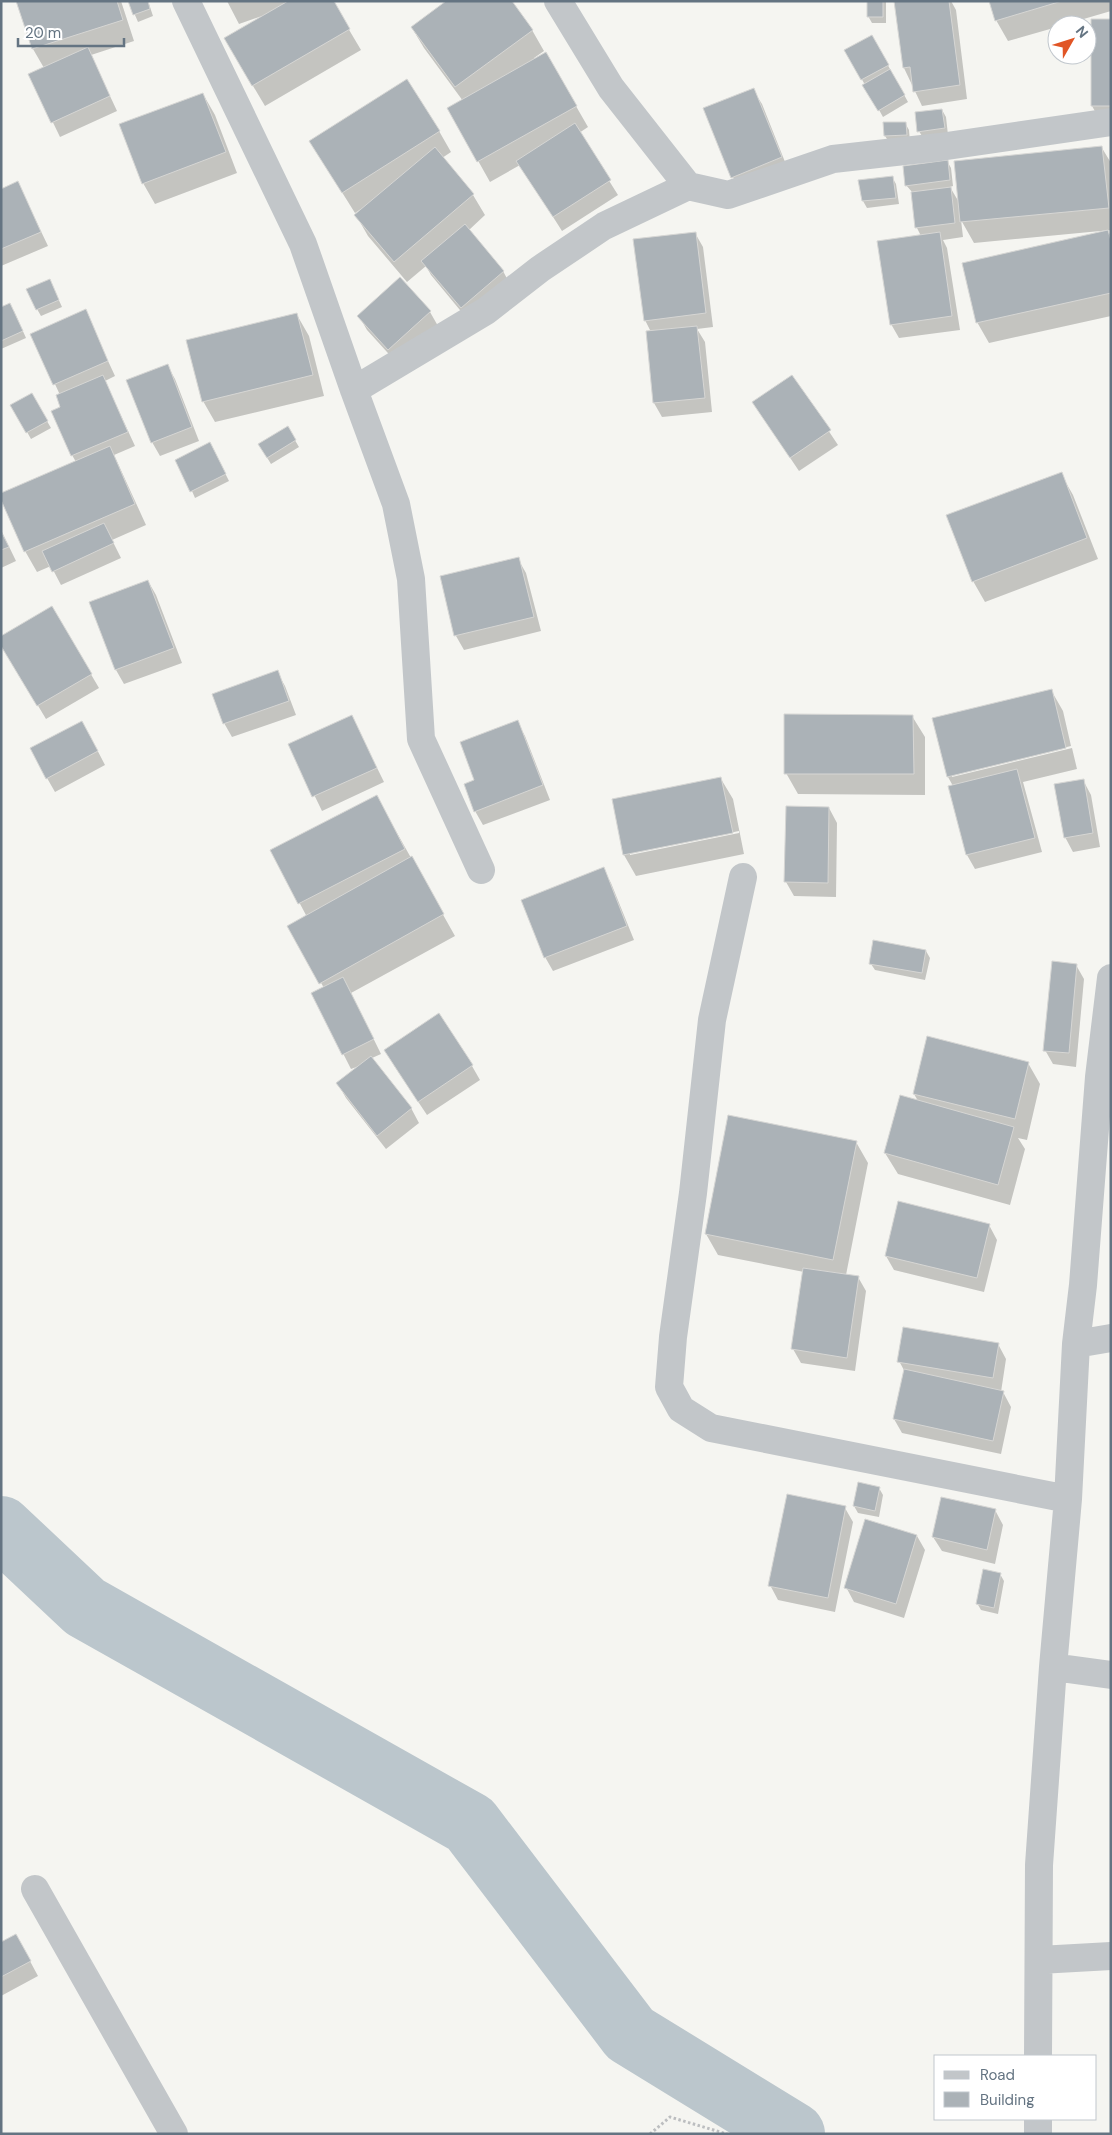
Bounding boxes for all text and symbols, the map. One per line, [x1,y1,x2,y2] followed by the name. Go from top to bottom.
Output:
[18,15,124,47] scale bar
[1047,15,1097,65] north arrow
[1072,22,1092,41] text: N
[25,23,61,43] text: 20 m
[934,2055,1097,2120] legend
[980,2065,1015,2085] text: Road
[980,2090,1035,2110] text: Building

